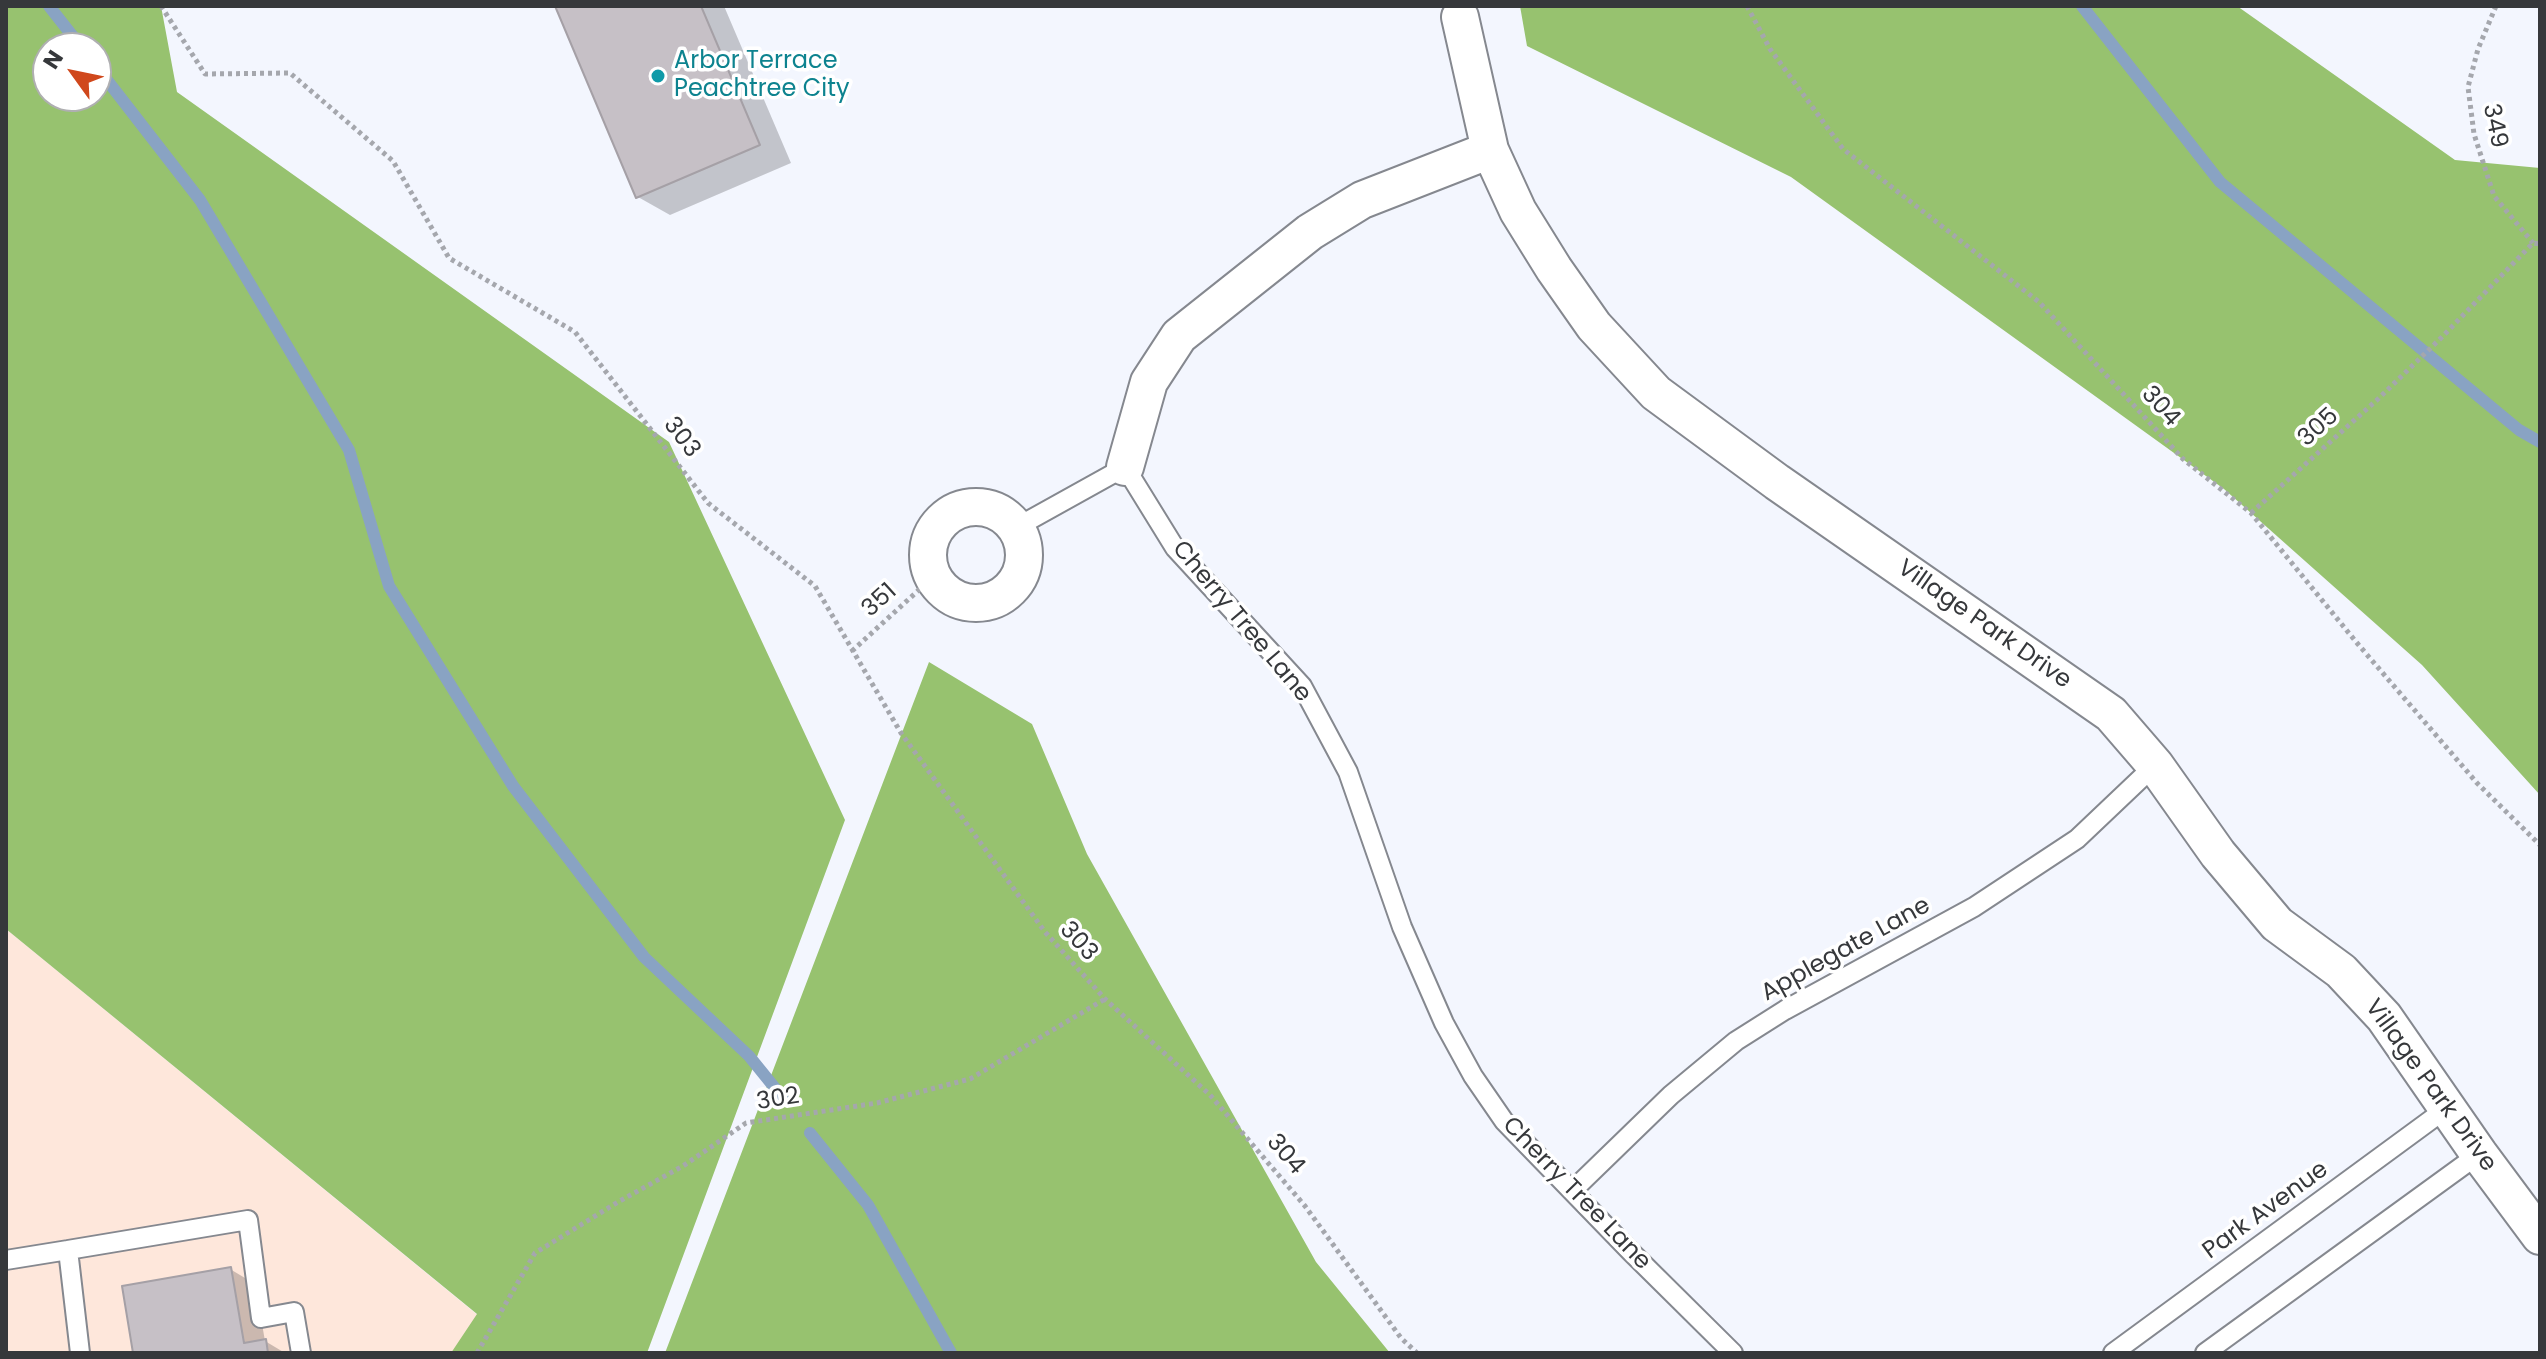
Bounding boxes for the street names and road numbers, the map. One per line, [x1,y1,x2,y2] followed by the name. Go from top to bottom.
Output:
[2475,101,2513,151] street label: 349
[2134,381,2186,433] street label: 304
[2293,402,2345,454] street label: 305
[656,412,706,464] street label: 303
[1165,536,1317,708] street label: Cherry Tree Lane
[1891,554,2077,696] street label: Village Park Drive
[857,578,903,624] street label: 351
[1756,892,1936,1008] street label: Applegate Lane
[1053,916,1103,968] street label: 303
[2358,994,2502,1178] street label: Village Park Drive
[755,1082,801,1118] street label: 302
[1496,1112,1656,1276] street label: Cherry Tree Lane
[1260,1129,1310,1181] street label: 304
[2198,1156,2334,1266] street label: Park Avenue

